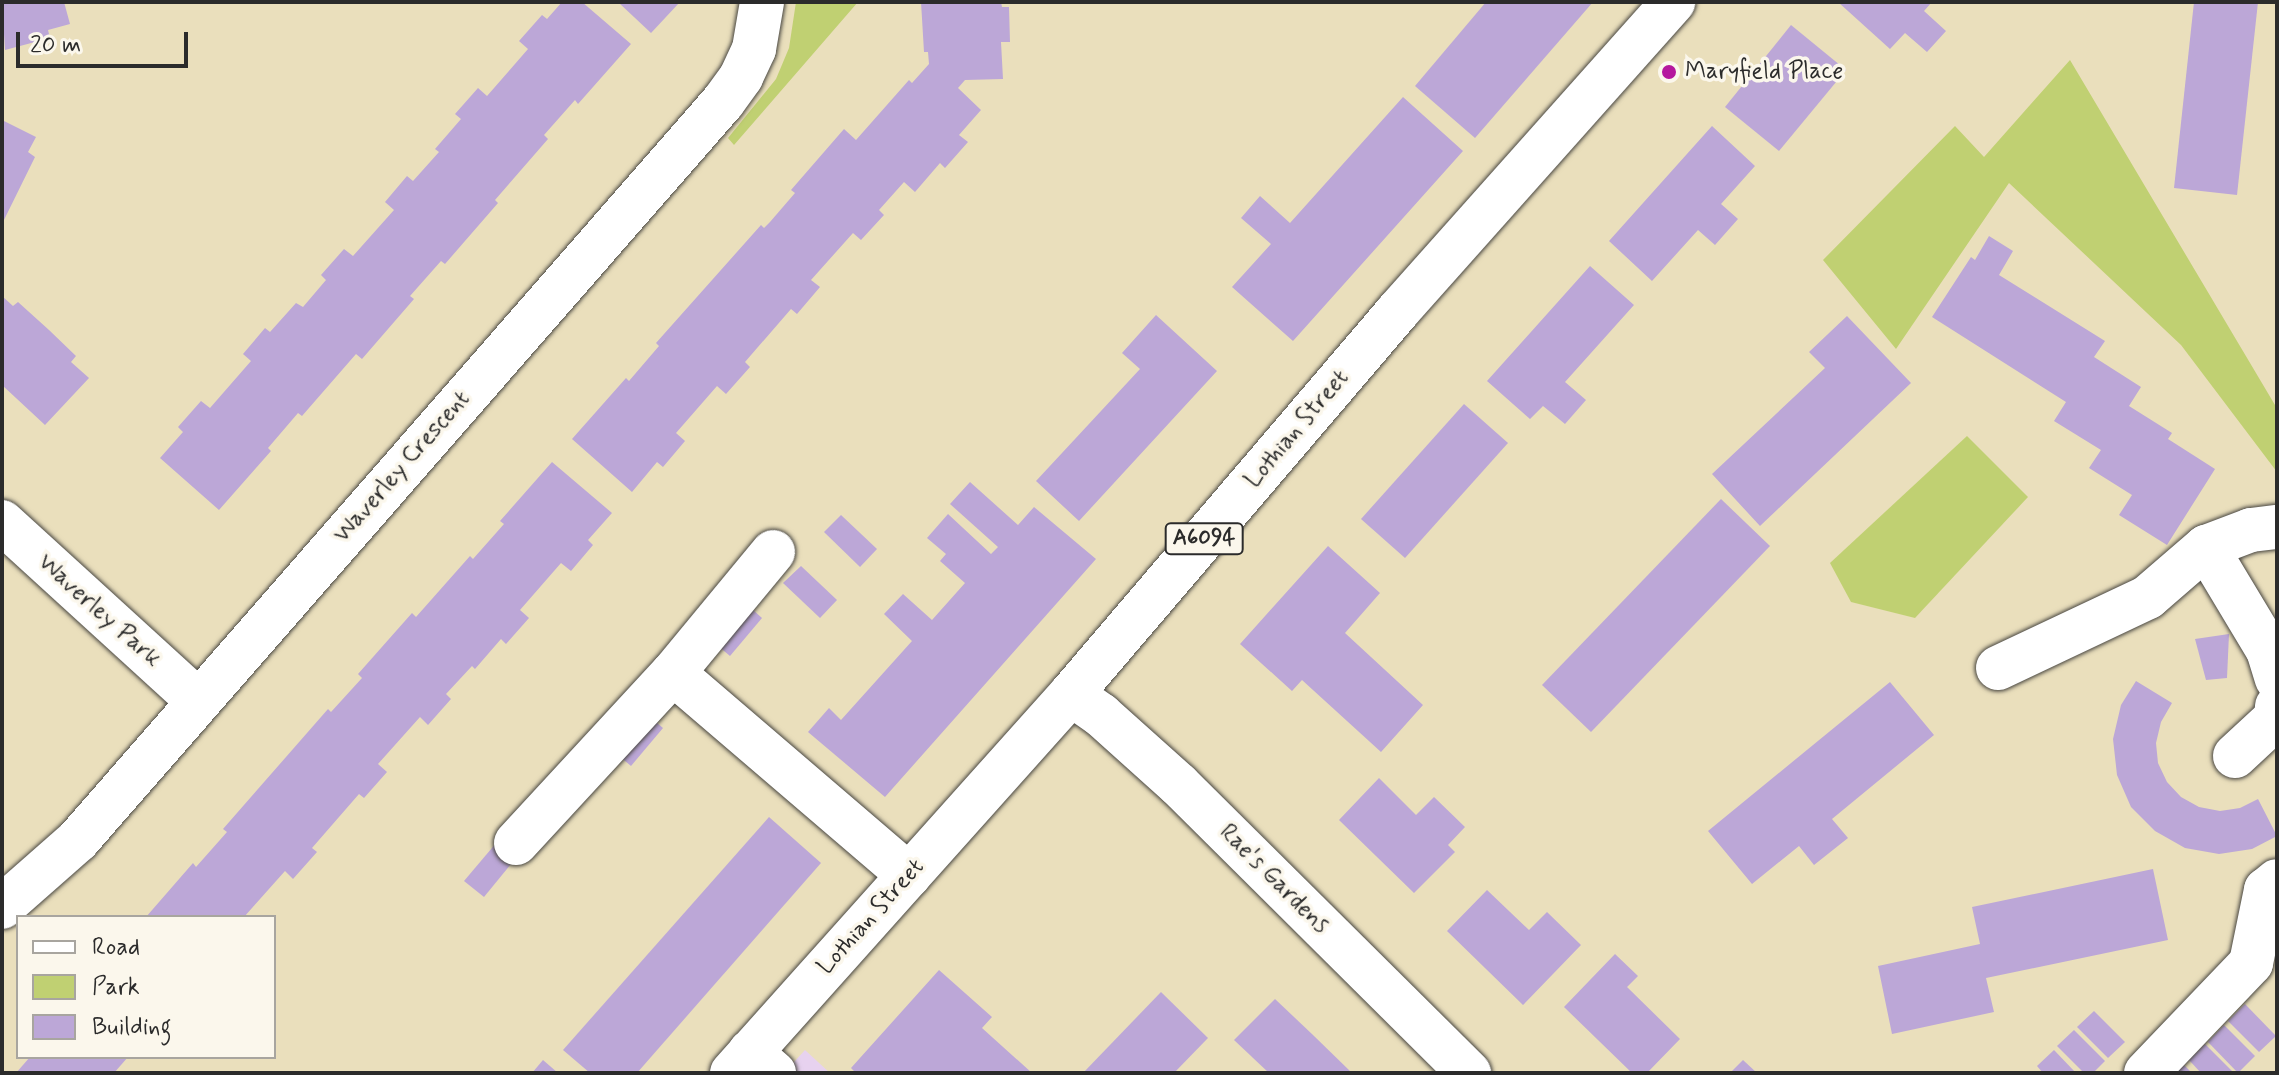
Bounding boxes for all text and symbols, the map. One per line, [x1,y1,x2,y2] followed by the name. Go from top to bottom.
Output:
[20,16,192,66] scale bar
[30,30,81,61] text: 20 m
[1685,58,1840,86] place label: Maryfield Place
[1660,63,1678,81] marker: Maryfield Place
[1238,362,1356,496] street label: Lothian Street
[327,384,477,550] street label: Waverley Crescent
[1164,521,1244,557] road number: A6094
[33,550,165,672] street label: Waverley Park
[1214,819,1334,939] street label: Rae's Gardens
[810,852,932,982] street label: Lothian Street
[16,915,276,1059] legend
[92,932,140,963] text: Road
[92,972,140,1003] text: Park
[92,1012,172,1043] text: Building

